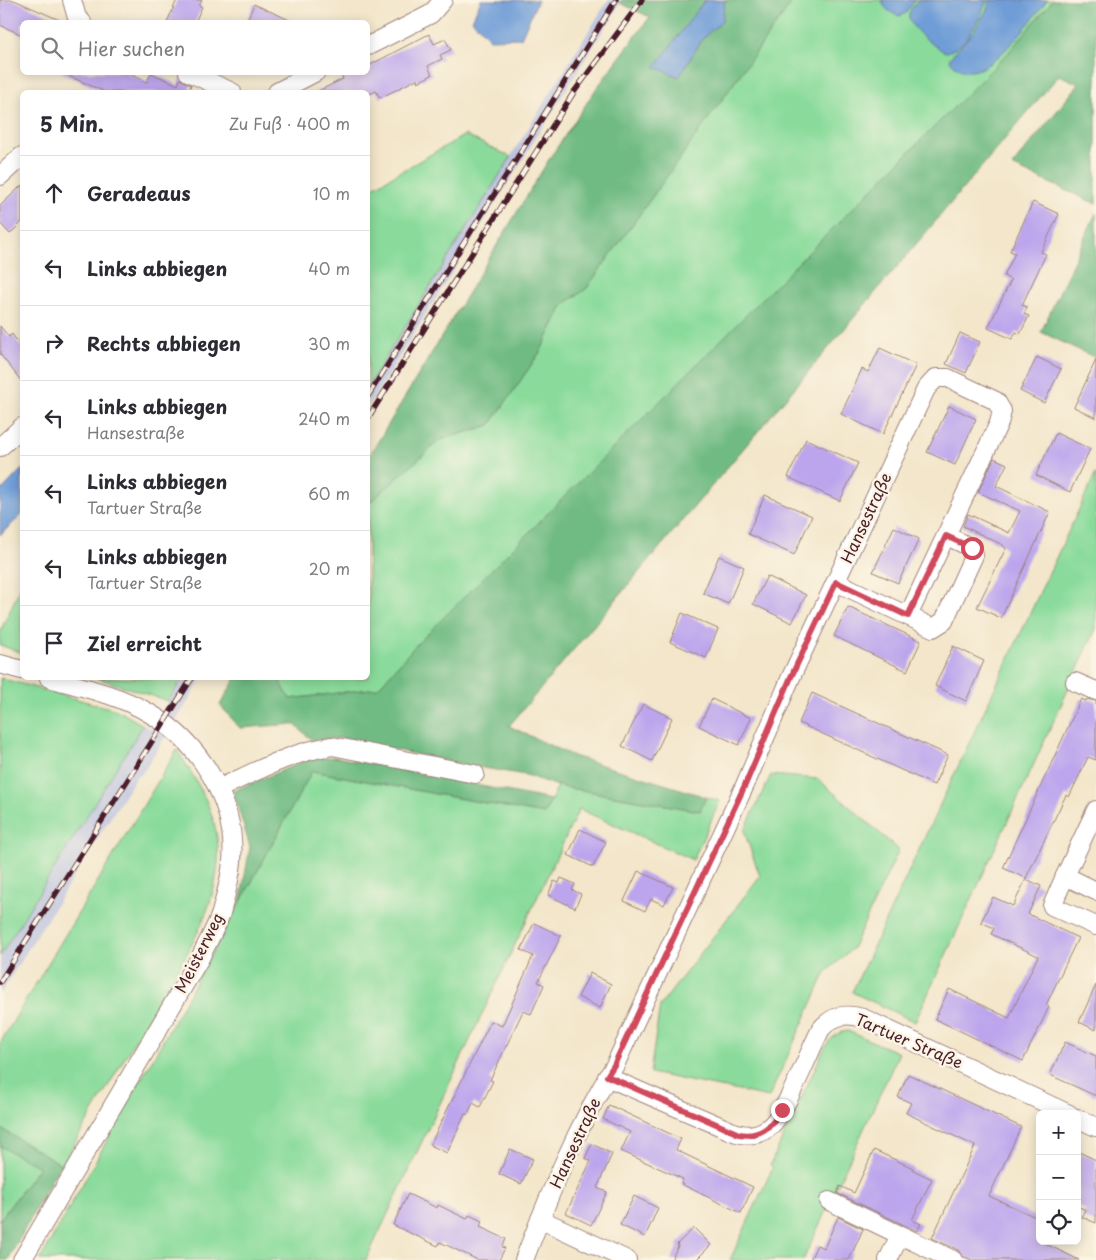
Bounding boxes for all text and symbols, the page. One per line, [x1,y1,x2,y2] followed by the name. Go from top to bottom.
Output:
[20,20,370,75] search box
[38,34,66,62] icon: search
[78,34,185,62] text: Hier suchen
[40,107,104,139] text: 5 Min.
[229,111,350,135] text: Zu Fuß · 400 m
[40,179,68,207] icon: ahead
[87,179,191,207] text: Geradeaus
[313,181,350,205] text: 10 m
[40,254,68,282] icon: left
[87,254,227,282] text: Links abbiegen
[308,256,350,280] text: 40 m
[40,329,68,357] icon: right
[87,329,241,357] text: Rechts abbiegen
[308,331,350,355] text: 30 m
[87,392,227,420] text: Links abbiegen
[40,404,68,432] icon: left
[298,406,350,430] text: 240 m
[87,420,185,444] text: Hansestraße
[87,467,227,495] text: Links abbiegen
[834,468,897,567] street label: Hansestraße
[40,479,68,507] icon: left
[308,481,350,505] text: 60 m
[87,495,202,519] text: Tartuer Straße
[961,537,984,560] route start
[87,542,227,570] text: Links abbiegen
[40,554,68,582] icon: left
[309,556,350,580] text: 20 m
[87,570,202,594] text: Tartuer Straße
[40,629,68,657] icon: arrive
[87,629,202,657] text: Ziel erreicht
[168,908,229,997] street label: Meisterweg
[852,1007,967,1074] street label: Tartuer Straße
[543,1093,606,1192] street label: Hansestraße
[771,1099,794,1122] route end
[1036,1110,1081,1245] map controls
[1036,1110,1081,1155] button: +
[1036,1155,1081,1200] button: −
[1036,1200,1081,1245] button: locate

